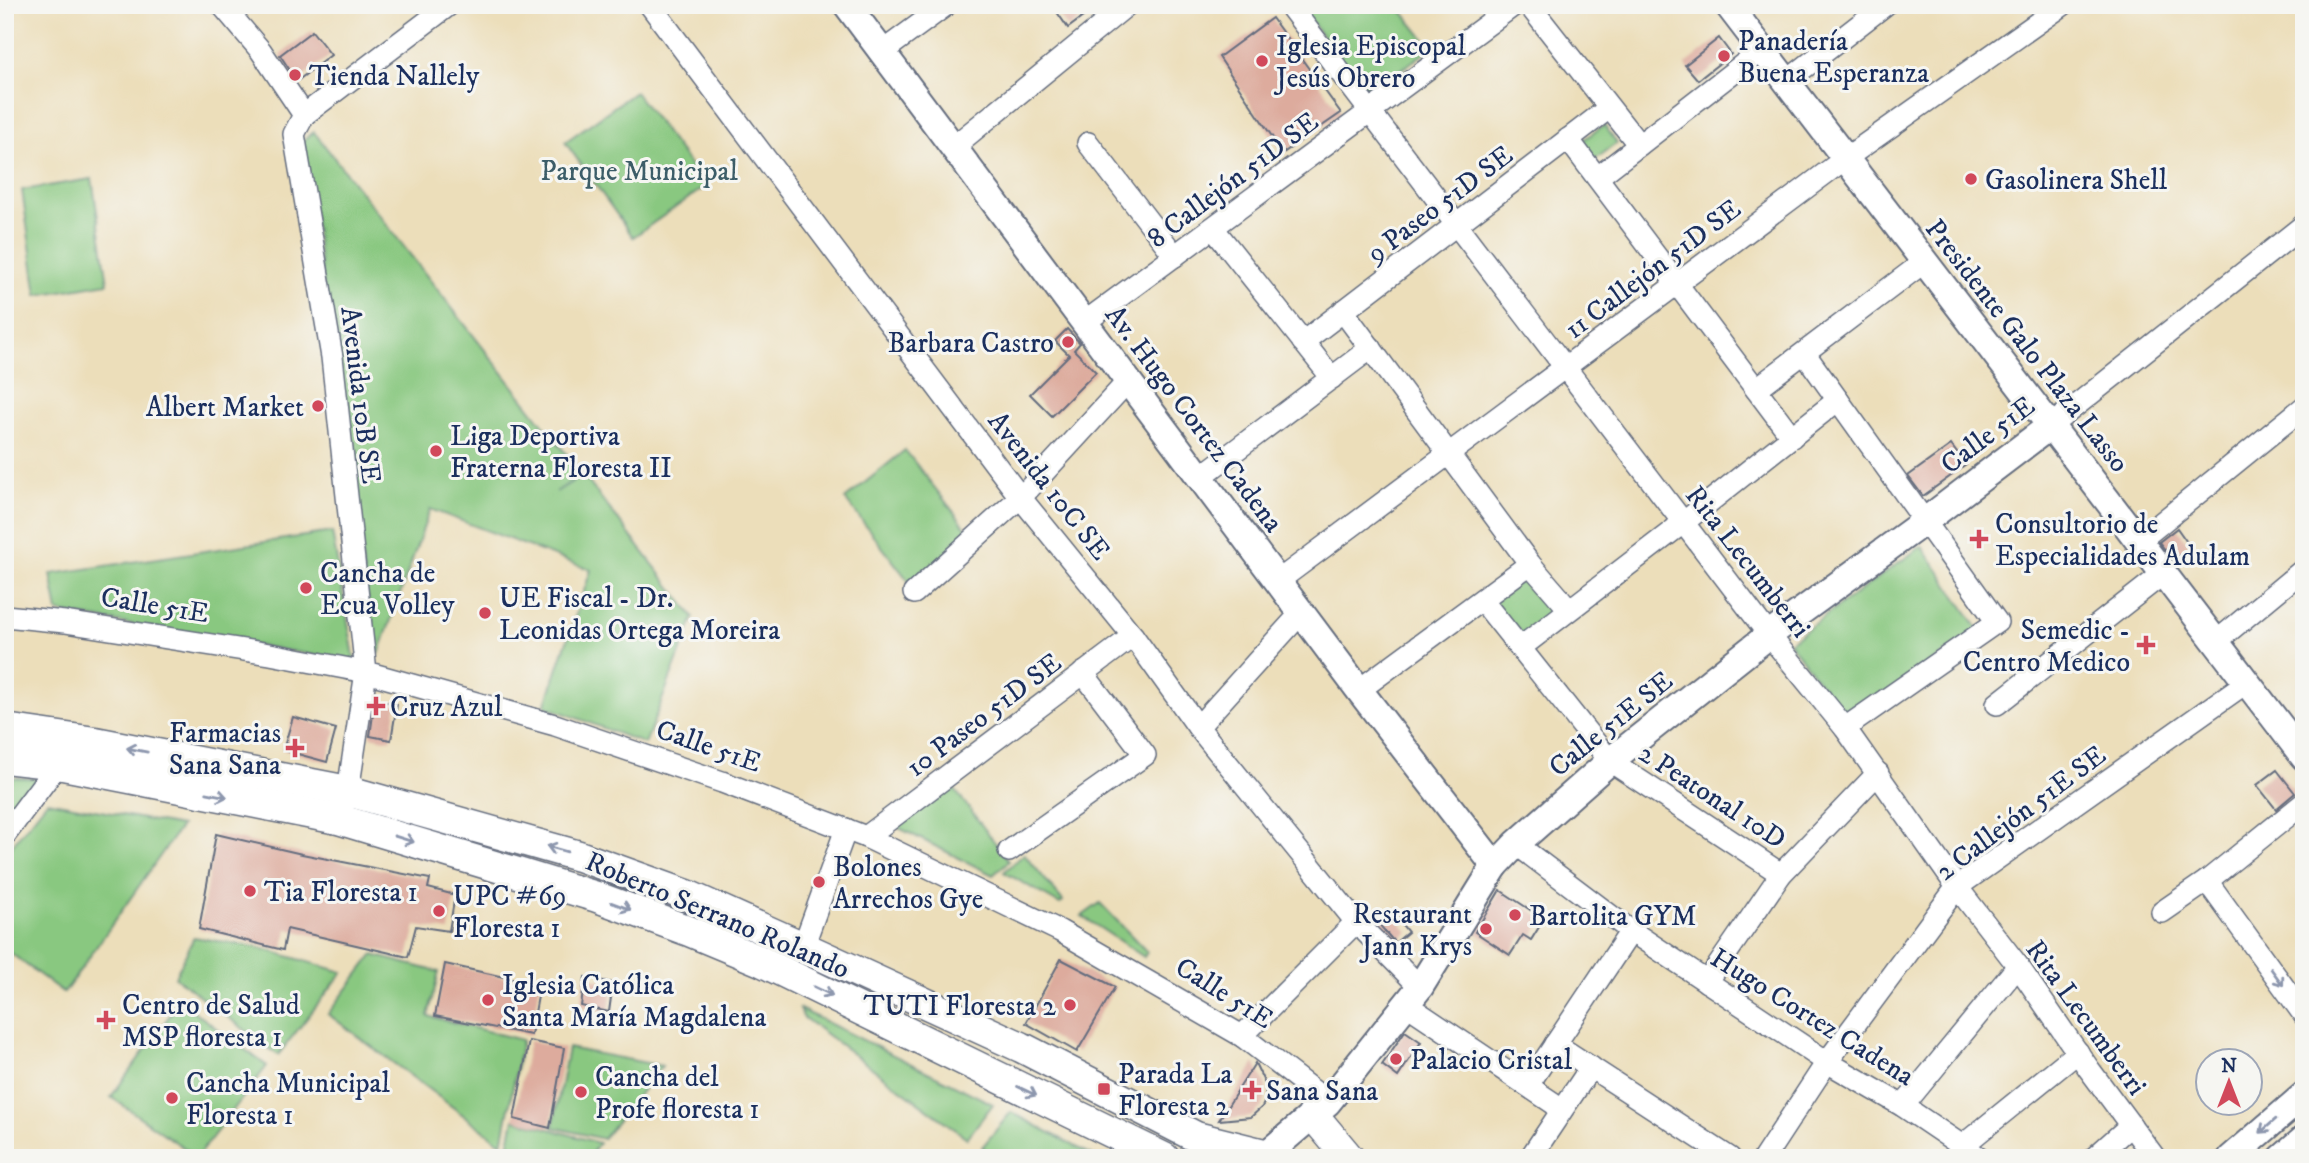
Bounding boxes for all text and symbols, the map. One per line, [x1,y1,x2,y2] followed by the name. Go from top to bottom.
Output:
[1738,24,1929,91] place label: Panadería Buena Esperanza
[1273,29,1467,96] place label: Iglesia Episcopal Jesús Obrero
[1716,48,1732,64] marker: Panadería Buena Esperanza
[1254,53,1270,69] marker: Iglesia Episcopal Jesús Obrero
[309,59,480,94] place label: Tienda Nallely
[287,67,303,83] marker: Tienda Nallely
[1140,104,1325,256] street label: 8 Callejón 51D SE
[1358,138,1520,272] street label: 9 Paseo 51D SE
[540,154,738,189] park label: Parque Municipal
[1985,163,2168,198] place label: Gasolinera Shell
[1963,171,1979,187] marker: Gasolinera Shell
[1558,191,1748,347] street label: 11 Callejón 51D SE
[1917,212,2137,480] street label: Presidente Galo Plaza Lasso
[1097,298,1291,539] street label: Av. Hugo Cortez Cadena
[332,305,389,486] street label: Avenida 10B SE
[888,326,1054,361] place label: Barbara Castro
[1060,334,1076,350] marker: Barbara Castro
[1934,388,2042,482] street label: Calle 51E
[146,390,304,425] place label: Albert Market
[310,398,326,414] marker: Albert Market
[980,405,1118,567] street label: Avenida 10C SE
[450,419,672,486] place label: Liga Deportiva Fraterna Floresta II
[428,443,444,459] marker: Liga Deportiva Fraterna Floresta II
[1677,479,1818,645] street label: Rita Lecumberri
[1995,507,2250,574] place label: Consultorio de Especialidades Adulam
[1969,529,1989,549] marker: Consultorio de Especialidades Adulam
[320,556,455,623] place label: Cancha de Ecua Volley
[98,580,211,631] street label: Calle 51E
[298,580,314,596] marker: Cancha de Ecua Volley
[499,581,780,648] place label: UE Fiscal - Dr. Leonidas Ortega Moreira
[477,605,493,621] marker: UE Fiscal - Dr. Leonidas Ortega Moreira
[1963,613,2130,680] place label: Semedic - Centro Medico
[2136,635,2156,655] marker: Semedic - Centro Medico
[899,645,1069,785] street label: 10 Paseo 51D SE
[1542,664,1680,785] street label: Calle 51E SE
[390,690,503,725] place label: Cruz Azul
[368,698,384,714] marker: Cruz Azul
[651,712,766,781] street label: Calle 51E
[169,716,281,783] place label: Farmacias Sana Sana
[1632,736,1792,857] street label: 2 Peatonal 10D
[1929,738,2113,889] street label: 2 Callejón 51E SE
[287,740,303,756] marker: Farmacias Sana Sana
[126,743,149,757] one-way arrow
[205,789,228,802] one-way arrow
[392,833,414,846] one-way arrow
[547,842,569,855] one-way arrow
[580,844,855,987] street label: Roberto Serrano Rolando
[833,850,983,917] place label: Bolones Arrechos Gye
[811,874,827,890] marker: Bolones Arrechos Gye
[264,875,418,910] place label: Tia Floresta 1
[453,879,567,946] place label: UPC #69 Floresta 1
[242,883,258,899] marker: Tia Floresta 1
[1352,897,1472,964] place label: Restaurant Jann Krys
[1529,899,1697,934] place label: Bartolita GYM
[610,900,632,913] one-way arrow
[431,903,447,919] marker: UPC #69 Floresta 1
[1507,907,1523,923] marker: Bartolita GYM
[1478,921,1494,937] marker: Restaurant Jann Krys
[2018,933,2154,1102] street label: Rita Lecumberri
[1704,941,1921,1094] street label: Hugo Cortez Cadena
[1169,950,1280,1037] street label: Calle 51E
[502,968,766,1035] place label: Iglesia Católica Santa María Magdalena
[2269,968,2284,986] one-way arrow
[812,985,833,998] one-way arrow
[122,988,300,1055] place label: Centro de Salud MSP floresta 1
[863,989,1056,1024] place label: TUTI Floresta 2
[480,992,496,1008] marker: Iglesia Católica Santa María Magdalena
[1062,997,1078,1013] marker: TUTI Floresta 2
[96,1010,116,1030] marker: Centro de Salud MSP floresta 1
[1410,1043,1573,1078] place label: Palacio Cristal
[2194,1048,2264,1118] north arrow
[1388,1051,1404,1067] marker: Palacio Cristal
[2221,1055,2237,1078] text: N
[1118,1057,1233,1124] place label: Parada La Floresta 2
[595,1060,759,1127] place label: Cancha del Profe floresta 1
[186,1066,390,1133] place label: Cancha Municipal Floresta 1
[1266,1074,1378,1109] place label: Sana Sana
[1096,1081,1112,1097] marker: Parada La Floresta 2
[1244,1082,1260,1098] marker: Sana Sana
[573,1084,589,1100] marker: Cancha del Profe floresta 1
[1016,1084,1037,1098] one-way arrow
[164,1090,180,1106] marker: Cancha Municipal Floresta 1
[2259,1118,2277,1134] one-way arrow

